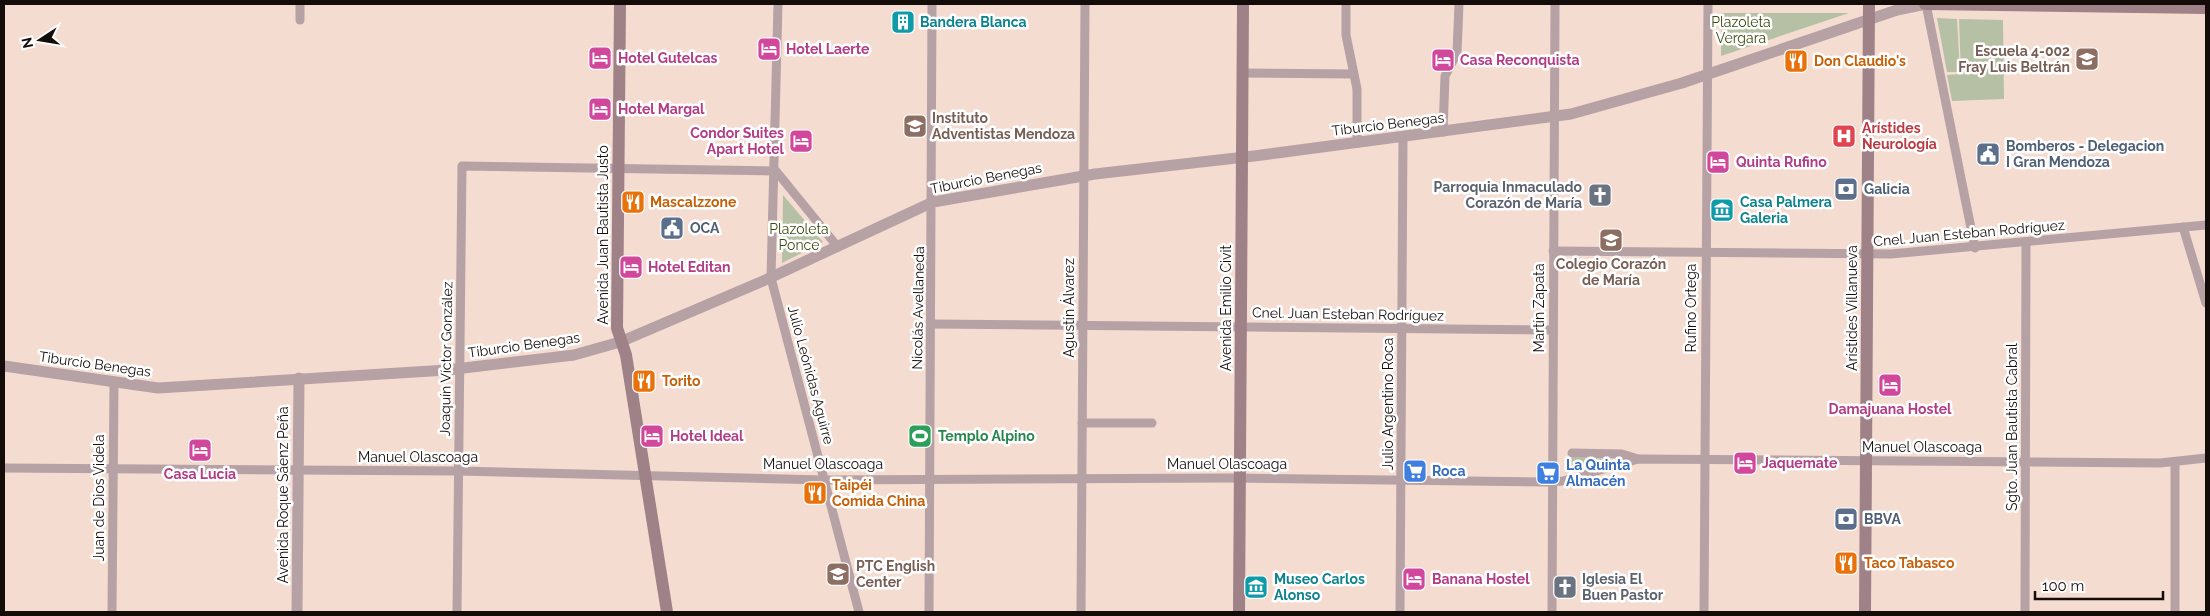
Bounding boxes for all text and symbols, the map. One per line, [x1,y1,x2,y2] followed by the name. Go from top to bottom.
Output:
[890,9,916,35] building icon: Bandera Blanca
[920,14,1027,30] place label: Bandera Blanca
[1711,14,1771,46] park label: Plazoleta Vergara
[15,15,65,65] north arrow
[18,36,36,50] text: N
[756,36,782,62] hotel icon: Hotel Laerte
[786,41,870,57] place label: Hotel Laerte
[1958,43,2070,75] place label: Escuela 4-002 Fray Luis Beltrán
[587,45,613,71] hotel icon: Hotel Gutelcas
[2074,46,2100,72] school or university icon: Escuela 4-002 Fray Luis Beltrán
[1430,47,1456,73] hotel icon: Casa Reconquista
[1783,48,1809,74] restaurant icon: Don Claudio's
[618,50,718,66] place label: Hotel Gutelcas
[1460,52,1580,68] place label: Casa Reconquista
[1814,53,1906,69] place label: Don Claudio's
[587,96,613,122] hotel icon: Hotel Margal
[618,101,705,117] place label: Hotel Margal
[1331,109,1445,139] street label: Tiburcio Benegas
[932,110,1075,142] place label: Instituto Adventistas Mendoza
[902,113,928,139] school or university icon: Instituto Adventistas Mendoza
[1862,120,1937,152] place label: Arístides Neurología
[1831,123,1857,149] hospital icon: Arístides Neurología
[690,125,785,157] place label: Condor Suites Apart Hotel
[788,128,814,154] hotel icon: Condor Suites Apart Hotel
[2006,138,2164,170] place label: Bomberos - Delegacion I Gran Mendoza
[1975,141,2001,167] public building icon: Bomberos - Delegacion I Gran Mendoza
[595,145,611,325] street label: Avenida Juan Bautista Justo
[1705,149,1731,175] hotel icon: Quinta Rufino
[1736,154,1827,170] place label: Quinta Rufino
[929,159,1043,197] street label: Tiburcio Benegas
[1833,176,1859,202] bank icon: Galicia
[1434,179,1583,211] place label: Parroquia Inmaculado Corazón de María
[1864,181,1910,197] place label: Galicia
[1587,182,1613,208] church icon: Parroquia Inmaculado Corazón de María
[620,189,646,215] restaurant icon: Mascalzzone
[650,194,737,210] place label: Mascalzzone
[1740,194,1832,226] place label: Casa Palmera Galeria
[1709,197,1735,223] museum icon: Casa Palmera Galeria
[659,215,685,241] public building icon: OCA
[1873,217,2065,249] street label: Cnel. Juan Esteban Rodríguez
[690,220,720,236] place label: OCA
[769,221,829,253] park label: Plazoleta Ponce
[1598,227,1624,253] school or university icon: Colegio Corazón de María
[1218,244,1234,371] street label: Avenida Emilio Civit
[1844,245,1860,371] street label: Arístides Villanueva
[909,246,927,370] street label: Nicolás Avellaneda
[618,254,644,280] hotel icon: Hotel Editan
[1556,256,1666,288] place label: Colegio Corazón de María
[1060,258,1077,358] street label: Agustín Álvarez
[648,259,731,275] place label: Hotel Editan
[1531,263,1547,353] street label: Martín Zapata
[1683,264,1699,352] street label: Rufino Ortega
[437,281,455,437] street label: Joaquín Víctor González
[785,304,837,446] street label: Julio Leónidas Aguirre
[1252,304,1444,324] street label: Cnel. Juan Esteban Rodríguez
[467,329,581,361] street label: Tiburcio Benegas
[1380,338,1396,470] street label: Julio Argentino Roca
[2004,343,2020,511] street label: Sgto. Juan Bautista Cabral
[38,348,152,380] street label: Tiburcio Benegas
[631,368,657,394] restaurant icon: Torito
[1877,372,1903,398] hotel icon: Damajuana Hostel
[662,373,701,389] place label: Torito
[1828,401,1952,417] place label: Damajuana Hostel
[275,406,291,584] street label: Avenida Roque Sáenz Peña
[639,423,665,449] hotel icon: Hotel Ideal
[907,423,933,449] sports icon: Templo Alpino
[670,428,744,444] place label: Hotel Ideal
[938,428,1035,444] place label: Templo Alpino
[91,434,107,562] street label: Juan de Dios Videla
[187,437,213,463] hotel icon: Casa Lucia
[1862,439,1982,455] street label: Manuel Olascoaga
[358,449,478,465] street label: Manuel Olascoaga
[1732,450,1758,476] hotel icon: Jaquemate
[1762,455,1838,471] place label: Jaquemate
[763,456,883,472] street label: Manuel Olascoaga
[1167,456,1287,472] street label: Manuel Olascoaga
[1566,457,1630,489] place label: La Quinta Almacén
[1402,458,1428,484] supermarket icon: Roca
[1535,460,1561,486] supermarket icon: La Quinta Almacén
[1432,463,1465,479] place label: Roca
[164,466,236,482] place label: Casa Lucia
[832,477,925,509] place label: Taipéi Comida China
[802,480,828,506] restaurant icon: Taipéi Comida China
[1833,506,1859,532] bank icon: BBVA
[1864,511,1901,527] place label: BBVA
[1833,550,1859,576] restaurant icon: Taco Tabasco
[1864,555,1955,571] place label: Taco Tabasco
[856,558,935,590] place label: PTC English Center
[825,561,851,587] school or university icon: PTC English Center
[1401,566,1427,592] hotel icon: Banana Hostel
[2035,568,2162,600] scale bar
[1274,571,1365,603] place label: Museo Carlos Alonso
[1432,571,1530,587] place label: Banana Hostel
[1582,571,1664,603] place label: Iglesia El Buen Pastor
[1243,574,1269,600] museum icon: Museo Carlos Alonso
[1552,574,1578,600] church icon: Iglesia El Buen Pastor
[2042,577,2084,595] text: 100 m

